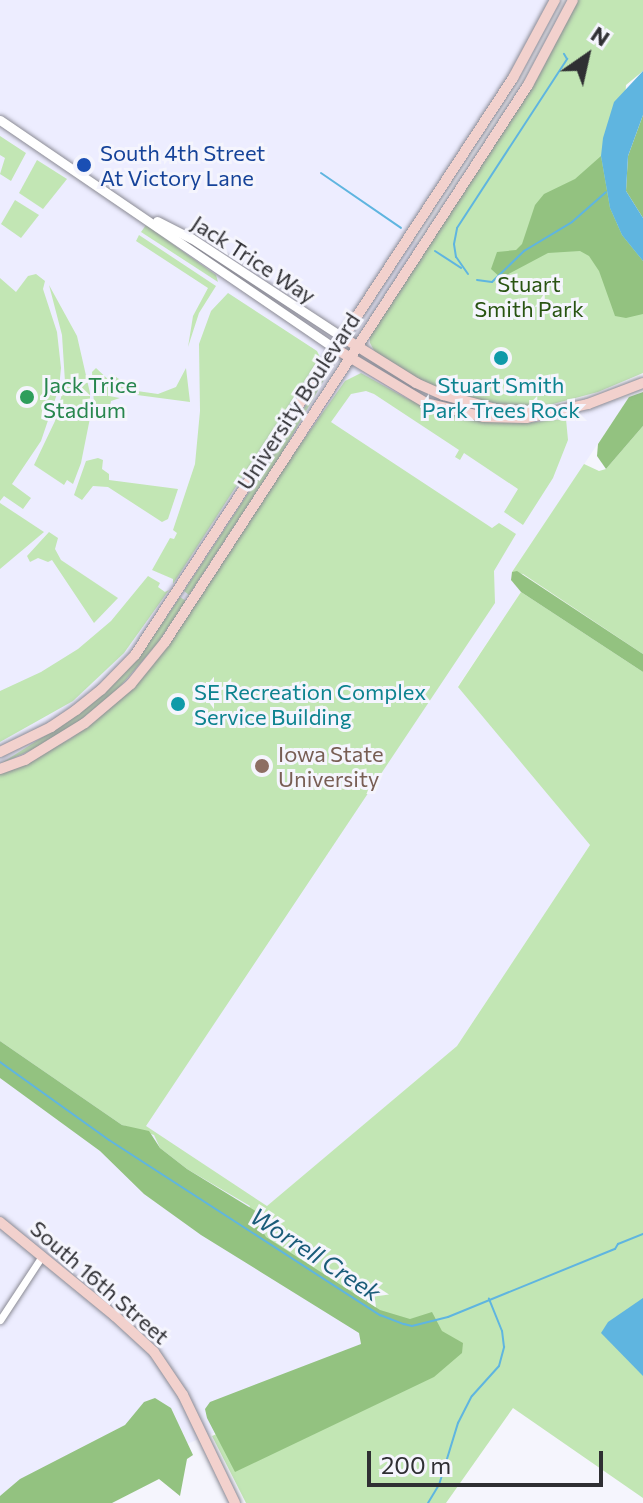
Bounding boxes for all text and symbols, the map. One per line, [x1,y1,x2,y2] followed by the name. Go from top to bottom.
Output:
[547,16,627,96] north arrow
[586,20,615,51] text: N
[100,139,265,190] place label: South 4th Street At Victory Lane
[75,156,93,174] marker: South 4th Street At Victory Lane
[187,209,321,309] street label: Jack Trice Way
[474,270,584,322] park label: Stuart Smith Park
[231,308,365,494] street label: University Boulevard
[492,349,510,367] marker: Stuart Smith Park Trees Rock
[43,371,137,422] place label: Jack Trice Stadium
[422,371,580,422] place label: Stuart Smith Park Trees Rock
[18,388,36,406] marker: Jack Trice Stadium
[194,678,426,730] place label: SE Recreation Complex Service Building
[169,695,187,713] marker: SE Recreation Complex Service Building
[278,740,384,792] place label: Iowa State University
[253,757,271,775] marker: Iowa State University
[245,1201,387,1307] water label: Worrell Creek
[25,1215,175,1349] street label: South 16th Street
[371,1435,607,1485] scale bar
[381,1450,451,1479] text: 200 m

